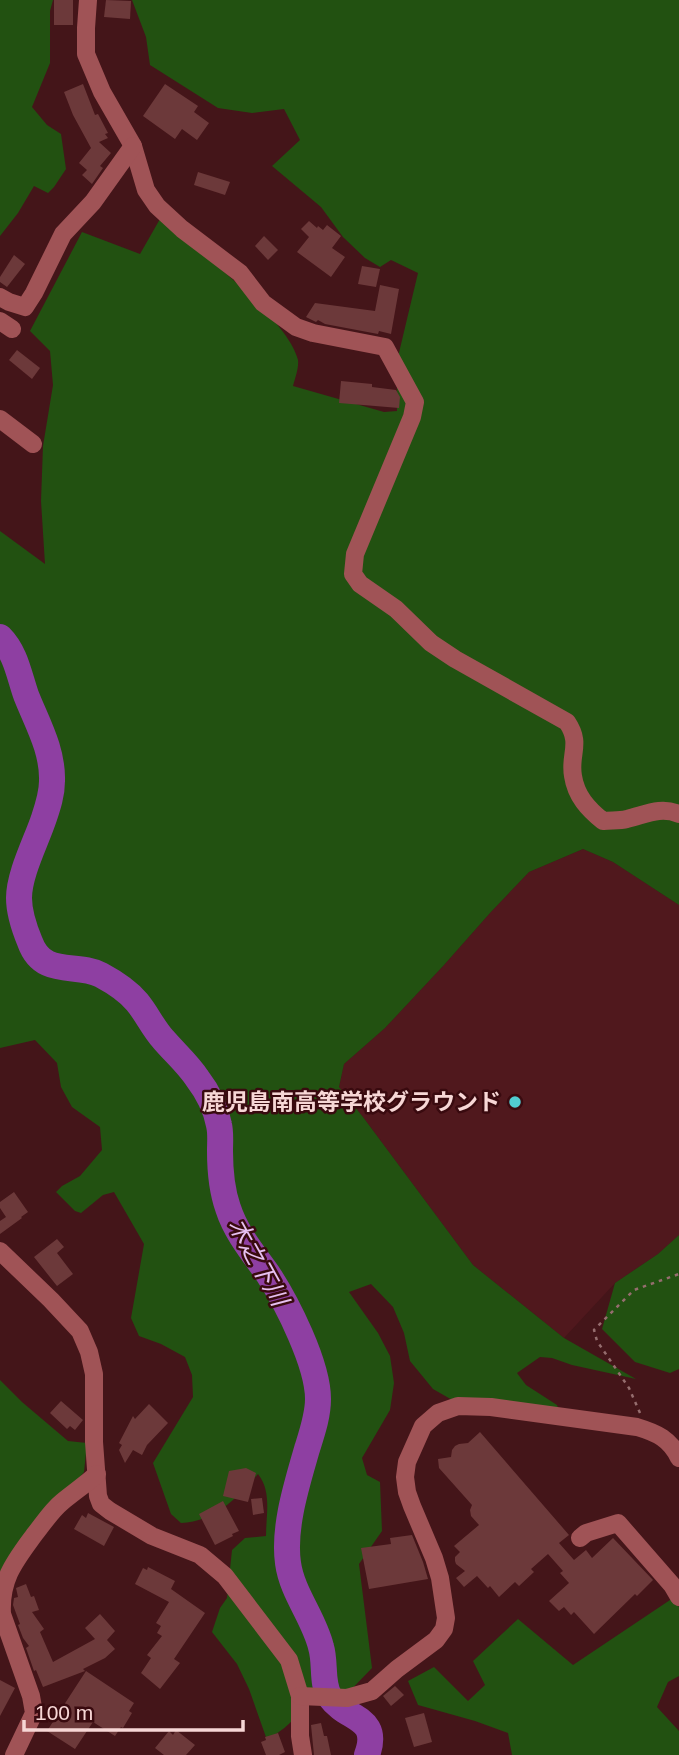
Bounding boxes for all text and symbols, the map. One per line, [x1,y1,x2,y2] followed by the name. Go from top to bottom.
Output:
[202,1089,501,1115] place label: 鹿児島南高等学校グラウンド
[507,1094,523,1110] marker: 鹿児島南高等学校グラウンド
[223,1213,295,1313] water label: 木之下川
[24,1688,243,1732] scale bar
[35,1701,93,1724] text: 100 m

